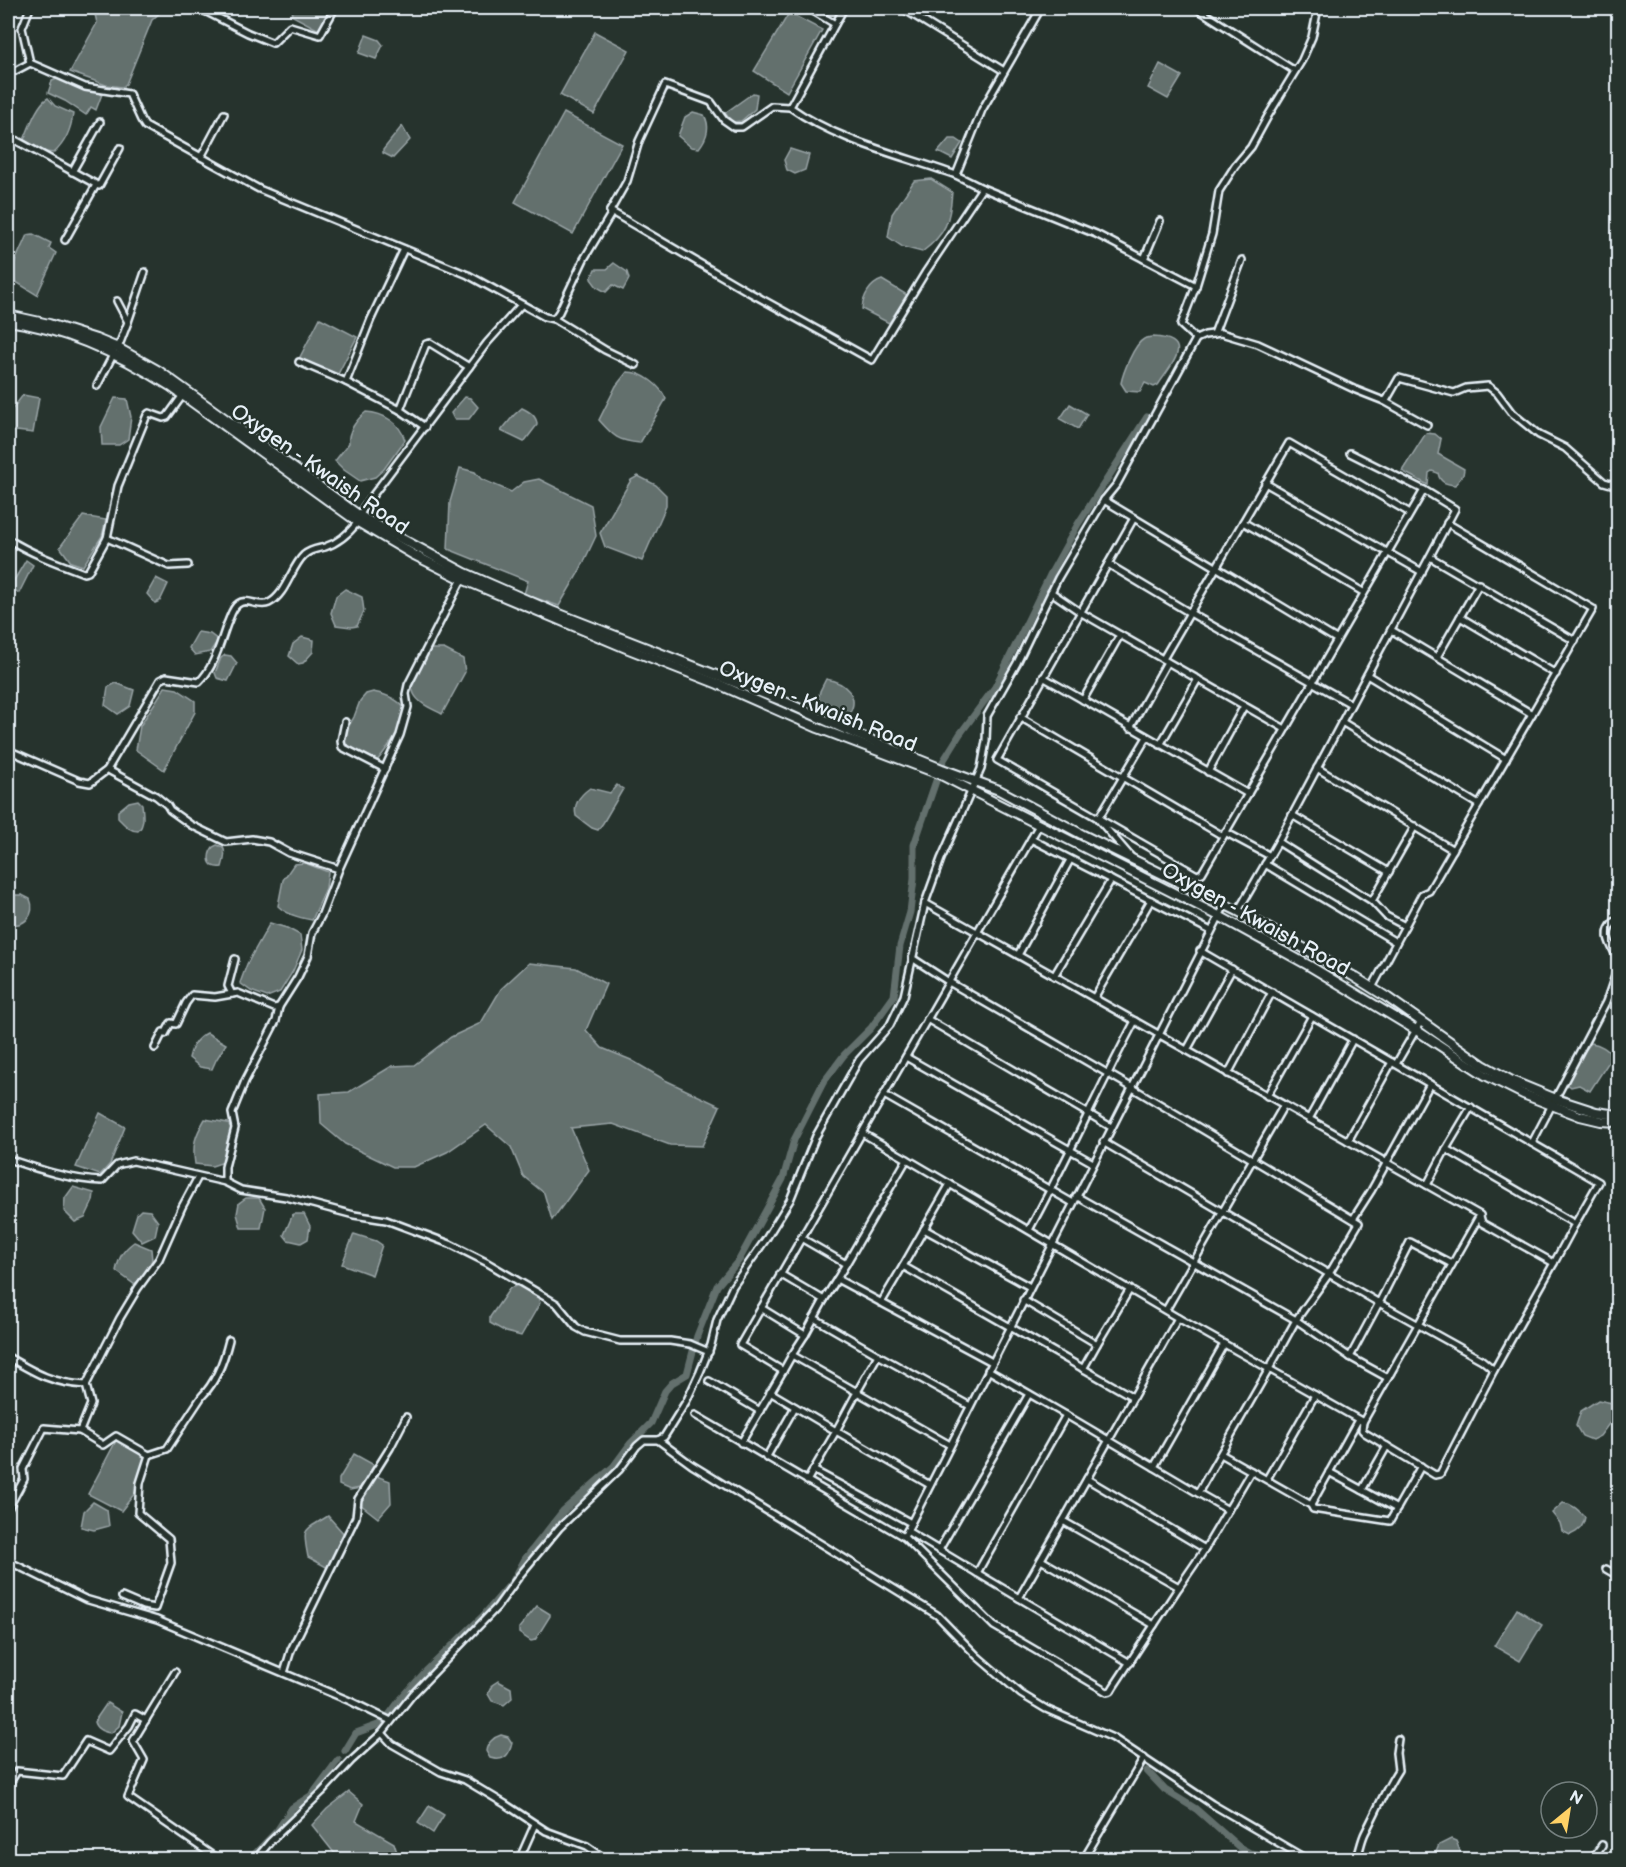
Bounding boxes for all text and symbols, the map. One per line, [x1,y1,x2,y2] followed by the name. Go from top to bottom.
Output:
[226,399,413,540] street label: Oxygen - Kwaish Road
[715,655,920,758] street label: Oxygen - Kwaish Road
[1157,857,1354,982] street label: Oxygen - Kwaish Road
[1539,1780,1599,1840] north arrow
[1566,1787,1586,1810] text: N

